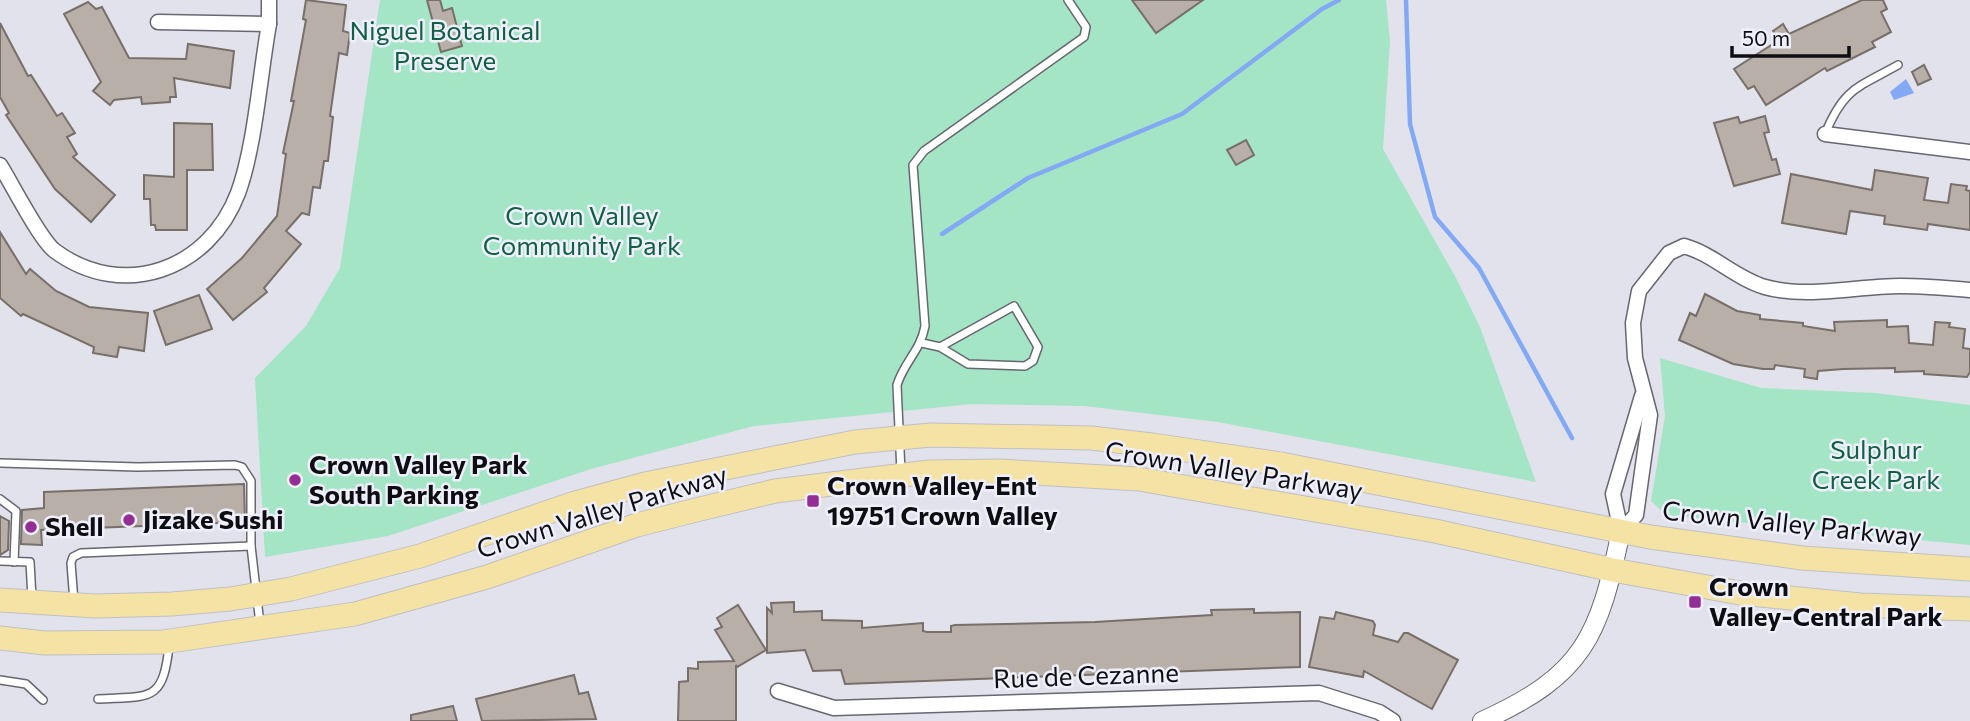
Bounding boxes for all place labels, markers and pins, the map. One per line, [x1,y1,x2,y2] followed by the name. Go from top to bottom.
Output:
[309,448,527,509] place label: Crown Valley Park South Parking
[827,469,1058,530] place label: Crown Valley-Ent 19751 Crown Valley
[287,472,303,488] marker: Crown Valley Park South Parking
[805,493,821,509] marker: Crown Valley-Ent 19751 Crown Valley
[143,503,283,534] place label: Jizake Sushi
[45,510,104,541] place label: Shell
[121,512,137,528] marker: Jizake Sushi
[23,519,39,535] marker: Shell
[1709,570,1942,631] place label: Crown Valley-Central Park
[1687,594,1703,610] marker: Crown Valley-Central Park

